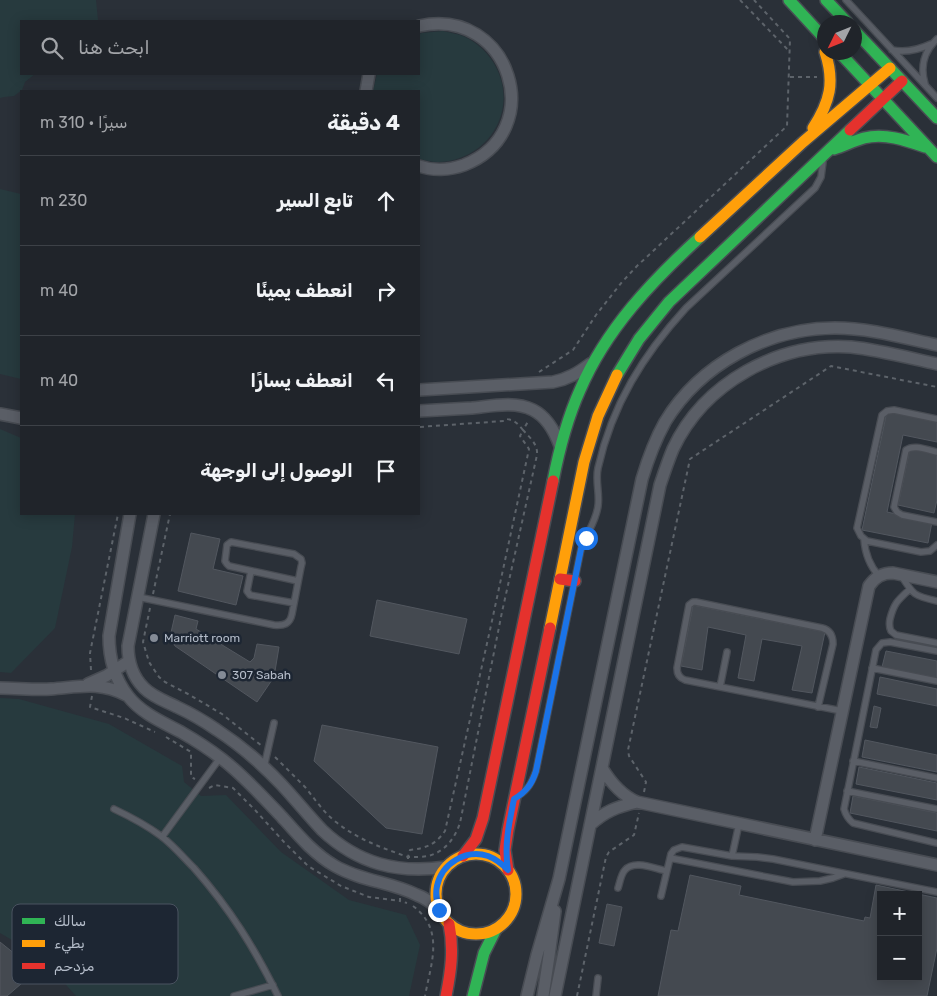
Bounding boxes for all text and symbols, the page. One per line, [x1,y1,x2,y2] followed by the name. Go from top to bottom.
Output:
[817,15,862,60] north arrow
[20,20,420,75] search box
[38,34,66,62] icon: search
[78,36,150,59] text: ابحث هنا
[327,110,400,135] text: 4 دقيقة
[40,113,127,132] text: سيرًا · 310 m
[372,187,400,215] icon: ahead
[277,189,353,212] text: تابع السير
[40,191,87,210] text: 230 m
[372,277,400,305] icon: right
[256,279,353,302] text: انعطف يمينًا
[40,281,78,300] text: 40 m
[372,367,400,395] icon: left
[250,369,353,392] text: انعطف يسارًا
[40,371,78,390] text: 40 m
[372,457,400,485] icon: arrive
[200,459,353,482] text: الوصول إلى الوجهة
[575,527,598,550] route start
[164,631,240,645] place label: Marriott room
[148,632,160,644] marker: Marriott room
[232,668,291,682] place label: 307 Sabah
[216,669,228,681] marker: 307 Sabah
[877,891,922,981] map controls
[877,891,922,936] button: +
[428,899,451,922] route end
[12,904,178,984] legend
[54,913,86,930] text: سالك
[54,935,85,954] text: بطيء
[877,936,922,981] button: −
[54,958,94,975] text: مزدحم

